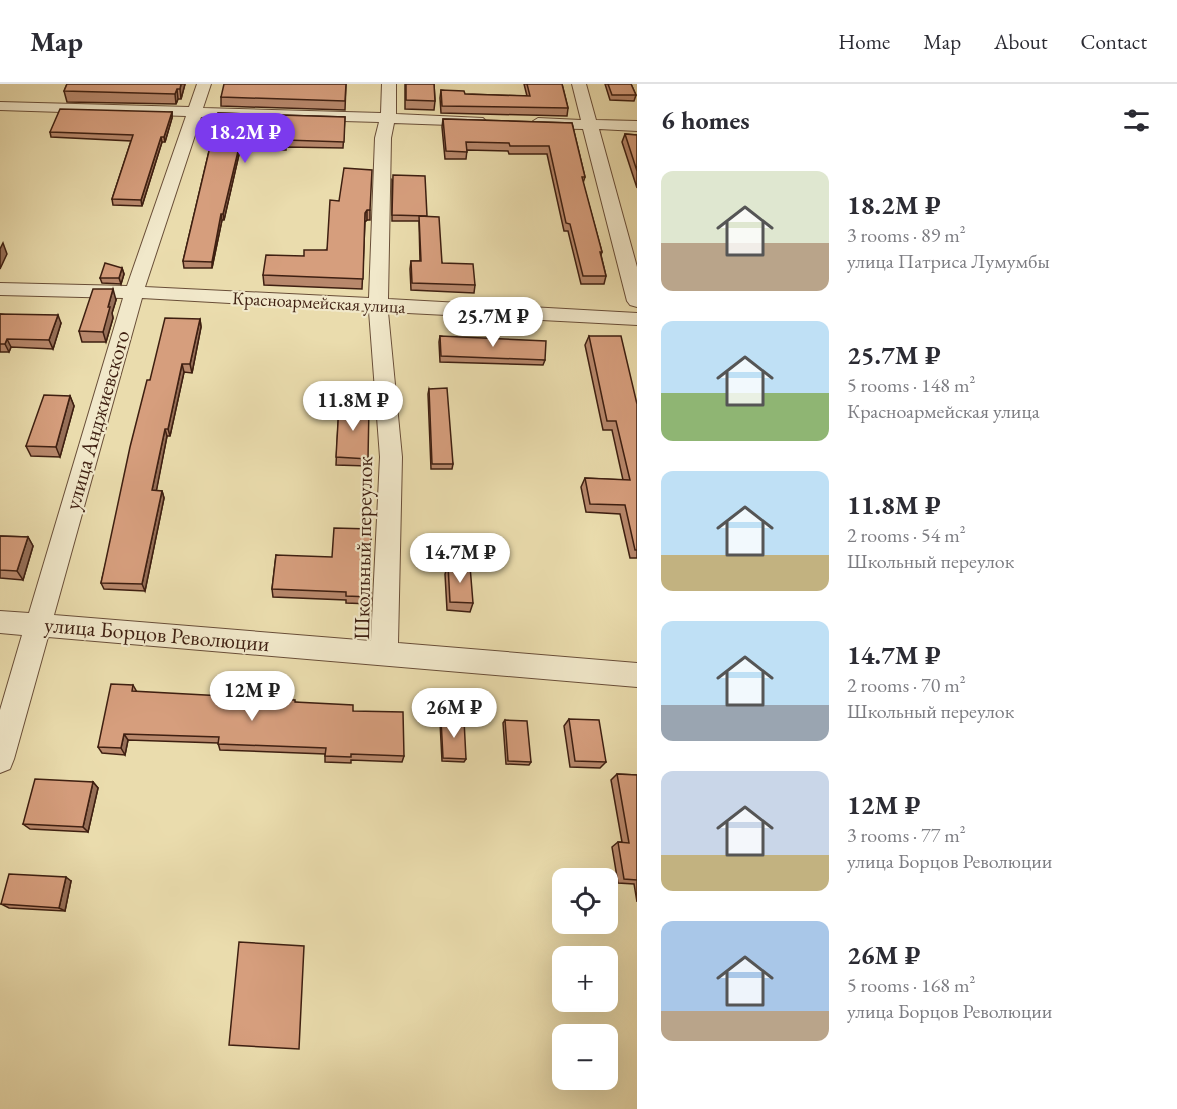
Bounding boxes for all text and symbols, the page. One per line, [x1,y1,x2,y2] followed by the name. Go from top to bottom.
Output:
[30,23,83,59] text: Map
[838,28,890,55] text: Home
[923,28,961,55] text: Map
[994,28,1047,55] text: About
[1080,28,1147,55] text: Contact
[661,103,750,137] text: 6 homes
[1120,104,1153,137] icon: filters
[190,113,300,164] pin: 18.2M ₽
[209,119,281,145] text: 18.2M ₽
[847,188,941,222] text: 18.2M ₽
[709,195,781,267] icon: home
[847,222,966,248] text: 3 rooms · 89 m²
[847,248,1050,274] text: улица Патриса Лумумбы
[232,286,407,318] street label: Красноармейская улица
[438,297,548,348] pin: 25.7M ₽
[457,303,529,329] text: 25.7M ₽
[57,327,137,513] street label: улица Анджиевского
[847,338,941,372] text: 25.7M ₽
[709,345,781,417] icon: home
[847,372,975,398] text: 5 rooms · 148 m²
[298,381,408,432] pin: 11.8M ₽
[317,387,389,413] text: 11.8M ₽
[847,398,1040,424] text: Красноармейская улица
[347,455,379,640] street label: Школьный переулок
[847,488,941,522] text: 11.8M ₽
[709,495,781,567] icon: home
[847,522,966,548] text: 2 rooms · 54 m²
[405,533,515,584] pin: 14.7M ₽
[424,539,496,565] text: 14.7M ₽
[847,548,1014,574] text: Школьный переулок
[43,610,271,658] street label: улица Борцов Революции
[847,638,941,672] text: 14.7M ₽
[709,645,781,717] icon: home
[210,671,294,722] pin: 12M ₽
[847,672,966,698] text: 2 rooms · 70 m²
[224,677,280,703] text: 12M ₽
[412,688,496,739] pin: 26M ₽
[426,694,482,720] text: 26M ₽
[847,698,1014,724] text: Школьный переулок
[847,788,921,822] text: 12M ₽
[709,795,781,867] icon: home
[847,822,966,848] text: 3 rooms · 77 m²
[847,848,1052,874] text: улица Борцов Революции
[552,868,618,1090] map controls
[552,868,618,934] button: locate
[847,938,921,972] text: 26M ₽
[709,945,781,1017] icon: home
[552,946,618,1012] button: +
[847,972,975,998] text: 5 rooms · 168 m²
[847,998,1052,1024] text: улица Борцов Революции
[552,1024,618,1090] button: −

